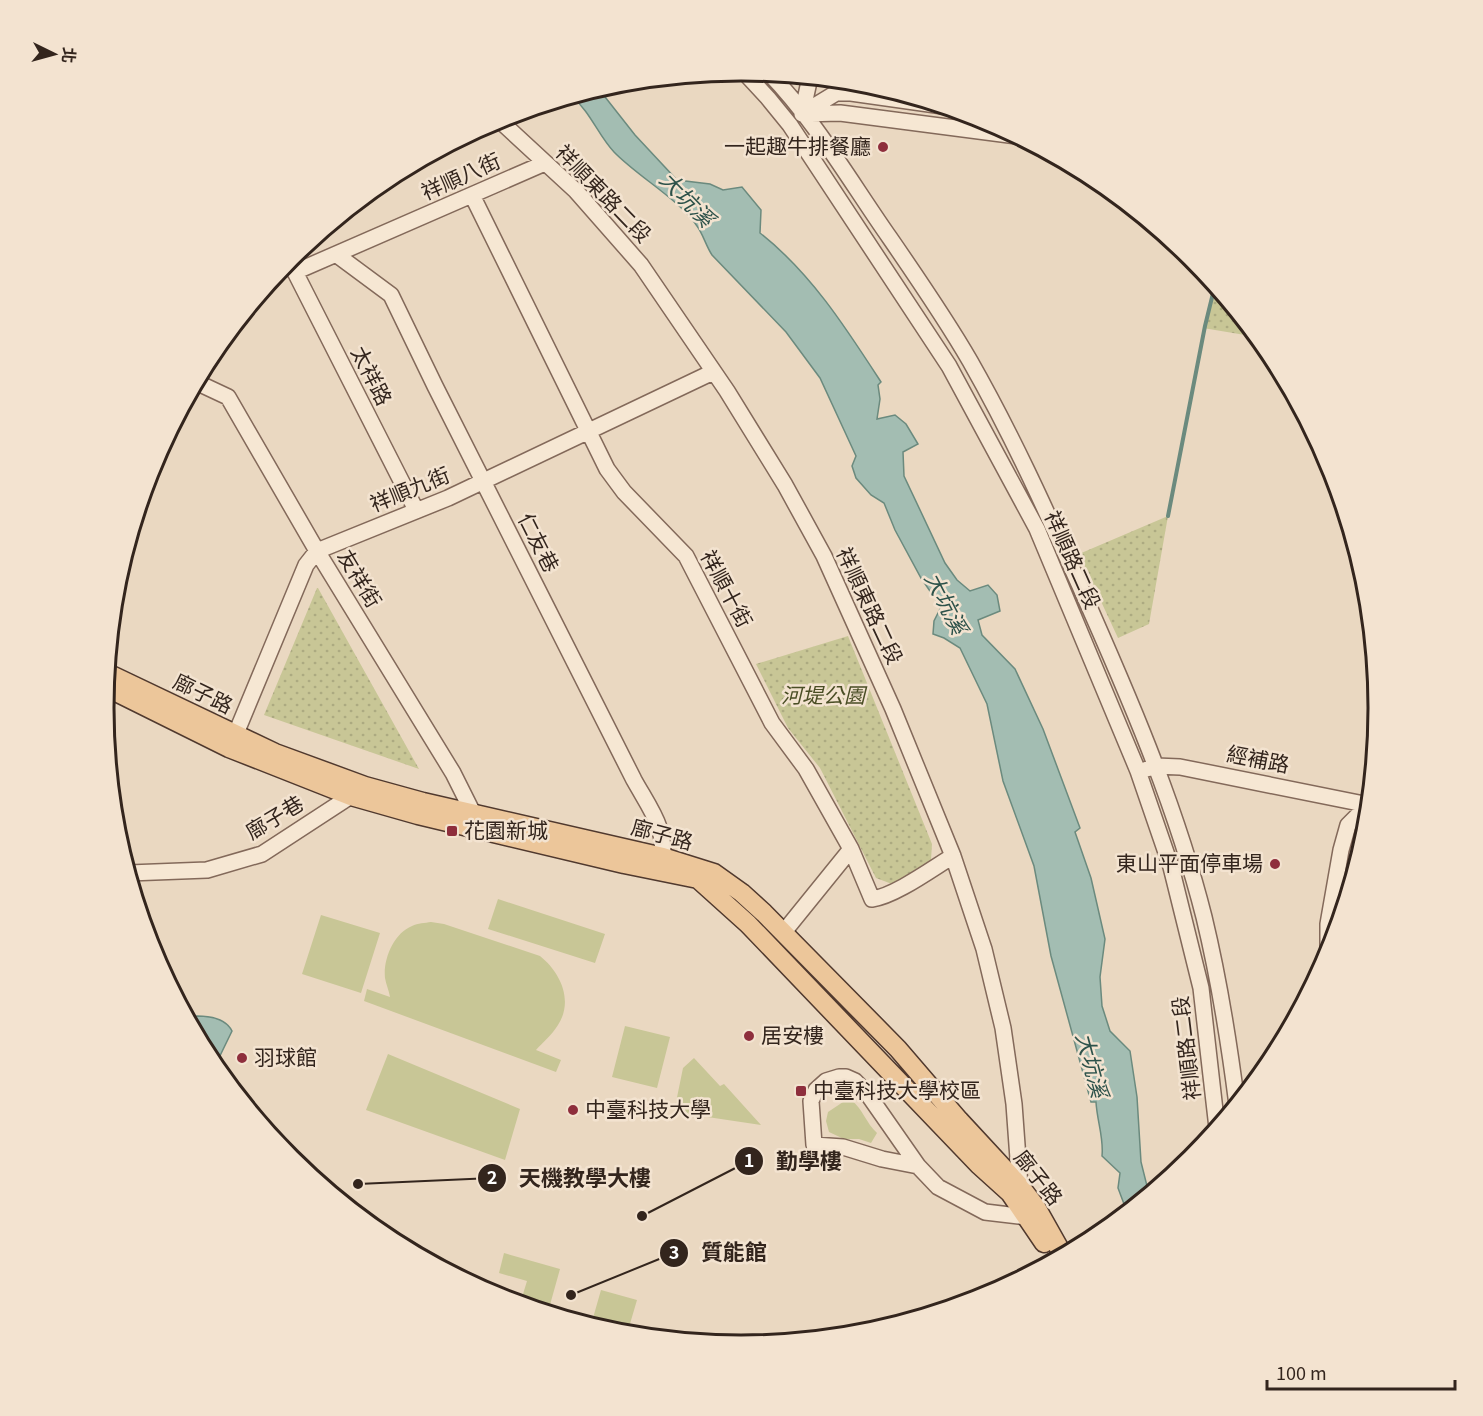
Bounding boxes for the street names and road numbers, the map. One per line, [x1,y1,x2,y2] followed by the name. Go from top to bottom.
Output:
[550,137,659,248] street label: 祥順東路二段
[416,144,505,206] street label: 祥順八街
[345,340,400,410] street label: 太祥路
[365,459,454,518] street label: 祥順九街
[1039,505,1109,613] street label: 祥順路二段
[512,507,567,577] street label: 仁友巷
[831,542,911,669] street label: 祥順東路二段
[332,543,390,613] street label: 友祥街
[695,544,761,632] street label: 祥順十街
[169,665,239,719] street label: 廍子路
[1225,737,1292,779] street label: 經補路
[239,787,309,845] street label: 廍子巷
[628,810,697,856] street label: 廍子路
[1164,994,1206,1102] street label: 祥順路二段
[1008,1143,1071,1211] street label: 廍子路

